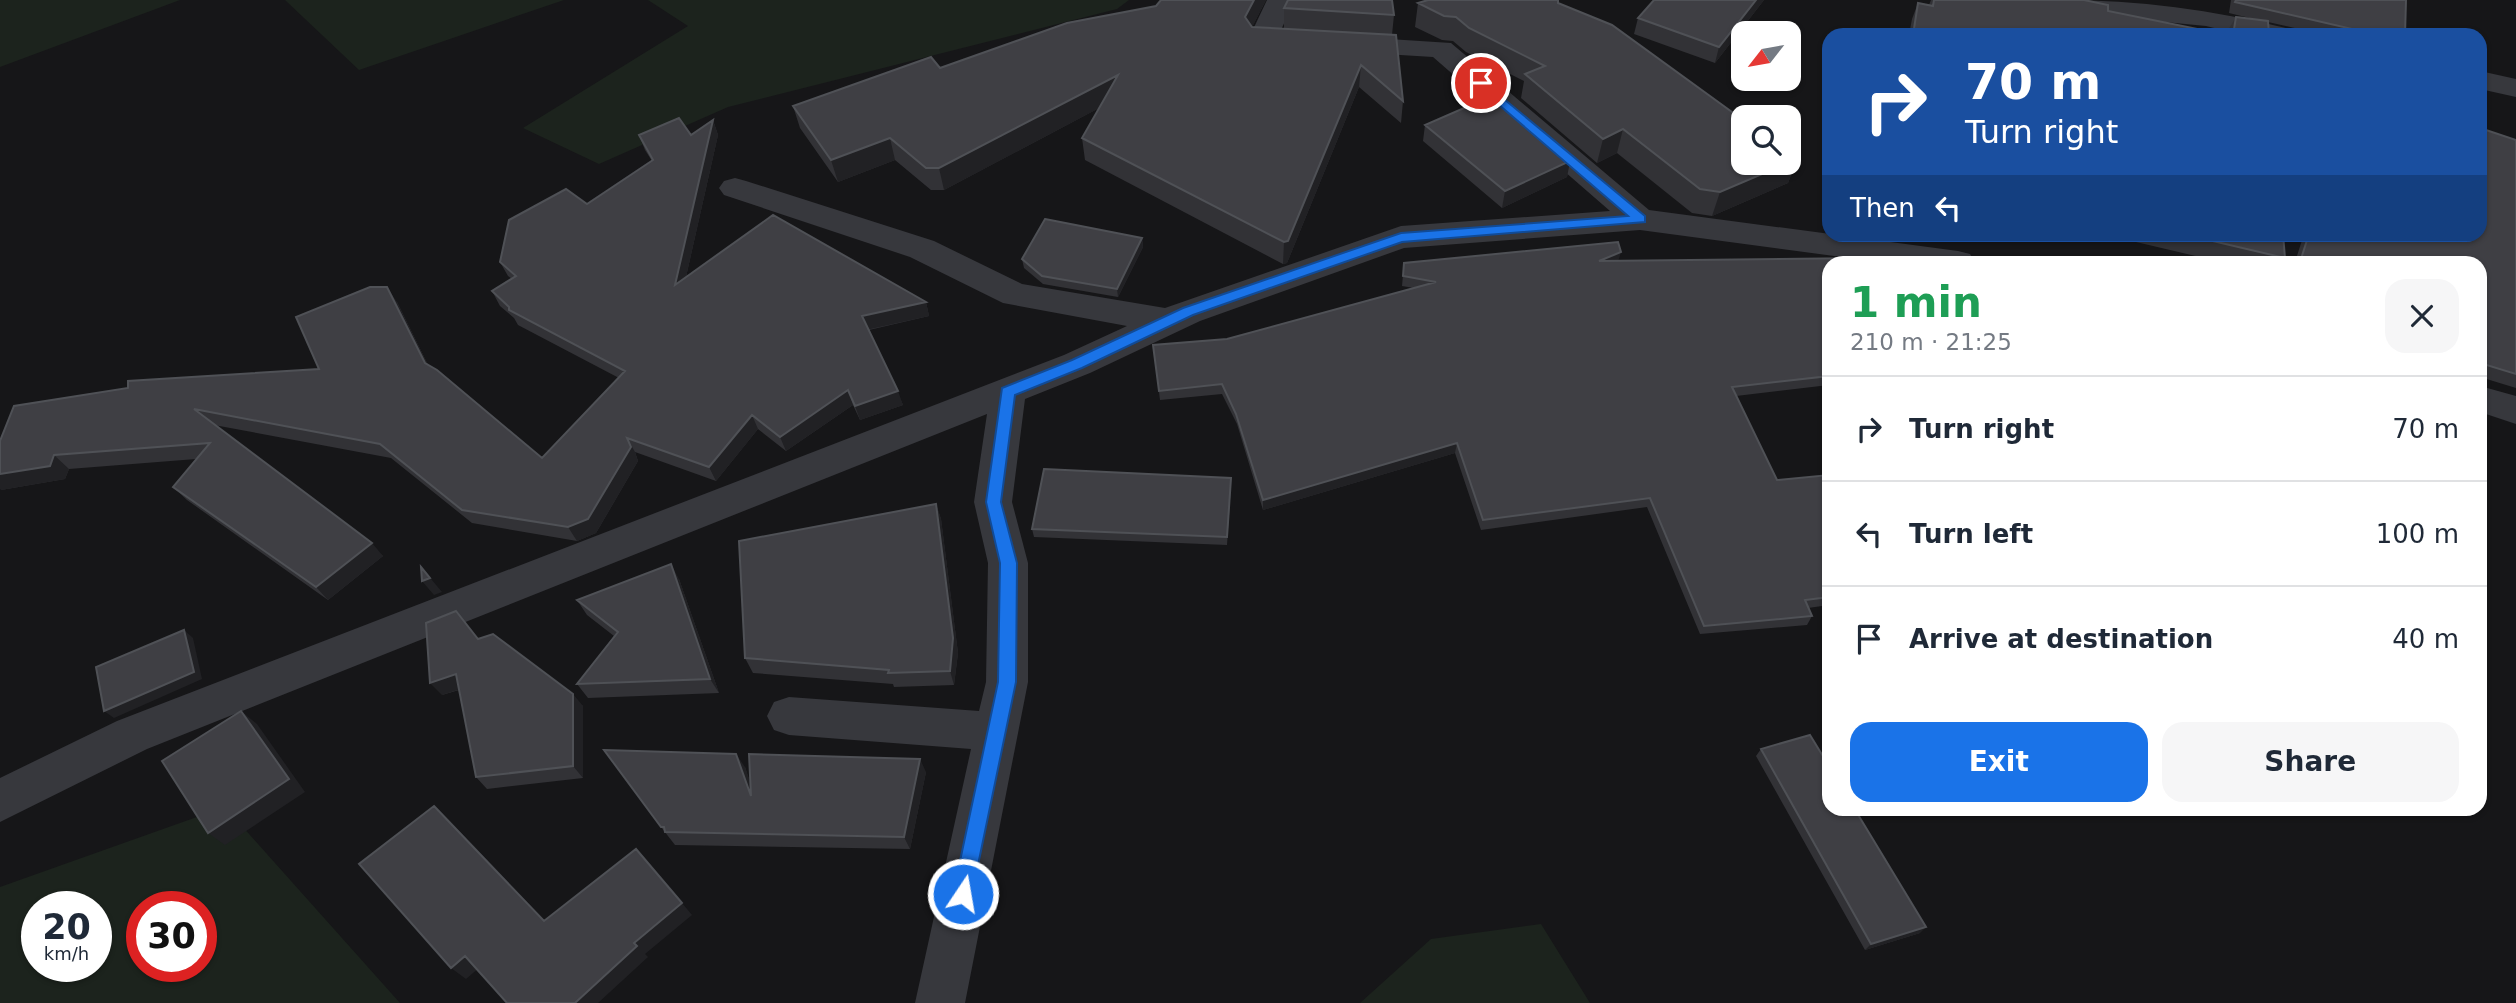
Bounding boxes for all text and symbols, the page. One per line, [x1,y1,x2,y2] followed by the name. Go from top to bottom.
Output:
[1731,21,1801,91] north arrow
[1731,21,1801,175] map controls
[1451,53,1511,113] pin
[1965,54,2101,111] text: 70 m
[1850,56,1941,147] icon: right
[1462,64,1500,102] icon: arrive
[1731,105,1801,175] button: search
[1965,113,2118,151] text: Turn right
[1929,189,1967,227] icon: left
[1850,193,1915,223] text: Then
[1850,278,1982,327] text: 1 min
[2385,279,2459,353] button: close
[1850,329,2012,355] text: 210 m · 21:25
[1850,410,1888,448] icon: right
[1909,414,2054,444] text: Turn right
[2392,414,2459,444] text: 70 m
[1850,515,1888,553] icon: left
[1909,519,2033,549] text: Turn left
[2376,519,2459,549] text: 100 m
[1850,620,1888,658] icon: arrive
[1909,624,2213,654] text: Arrive at destination
[2392,624,2459,654] text: 40 m
[1850,722,2148,802] button: Exit
[2162,722,2459,802] button: Share
[926,857,1000,931] position arrow
[126,891,217,982] speed limit sign: 30
[42,907,91,947] text: 20
[44,943,89,964] text: km/h

